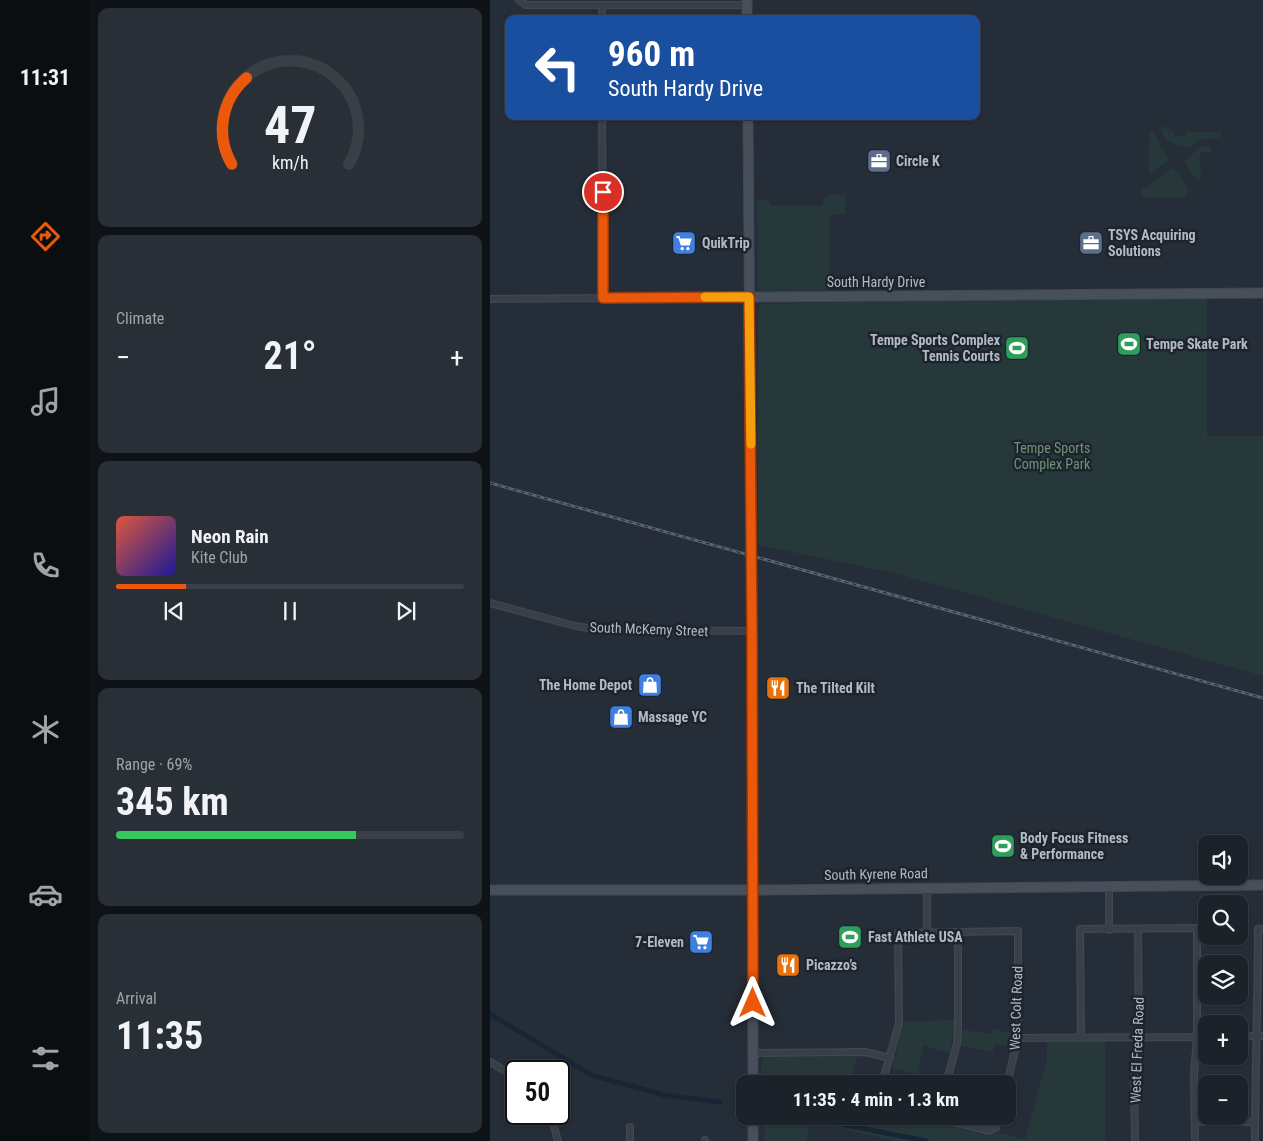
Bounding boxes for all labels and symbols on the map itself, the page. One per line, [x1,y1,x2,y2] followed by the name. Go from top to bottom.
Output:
[866,148,892,174] office icon: Circle K
[896,153,940,169] place label: Circle K
[582,171,624,213] pin
[1108,227,1196,259] place label: TSYS Acquiring Solutions
[671,230,697,256] supermarket icon: QuikTrip
[1078,230,1104,256] office icon: TSYS Acquiring Solutions
[702,235,750,251] place label: QuikTrip
[827,274,926,290] street label: South Hardy Drive
[1116,331,1142,357] sports icon: Tempe Skate Park
[870,332,1001,364] place label: Tempe Sports Complex Tennis Courts
[1004,335,1030,361] sports icon: Tempe Sports Complex Tennis Courts
[1146,336,1248,352] place label: Tempe Skate Park
[1014,440,1091,472] park label: Tempe Sports Complex Park
[589,619,709,639] street label: South McKemy Street
[637,672,663,698] shop icon: The Home Depot
[765,675,791,701] restaurant icon: The Tilted Kilt
[539,677,632,693] place label: The Home Depot
[796,680,875,696] place label: The Tilted Kilt
[608,704,634,730] shop icon: Massage YC
[638,709,707,725] place label: Massage YC
[1020,830,1128,862] place label: Body Focus Fitness & Performance
[990,833,1016,859] sports icon: Body Focus Fitness & Performance
[824,865,928,883] street label: South Kyrene Road
[837,924,863,950] sports icon: Fast Athlete USA
[688,929,714,955] supermarket icon: 7-Eleven
[868,929,963,945] place label: Fast Athlete USA
[635,934,684,950] place label: 7-Eleven
[775,952,801,978] restaurant icon: Picazzo’s
[806,957,857,973] place label: Picazzo’s
[1007,966,1025,1050] street label: West Colt Road
[726,976,778,1028] position arrow
[1127,997,1147,1103] street label: West El Freda Road
[505,1060,570,1125] speed limit sign: 50

